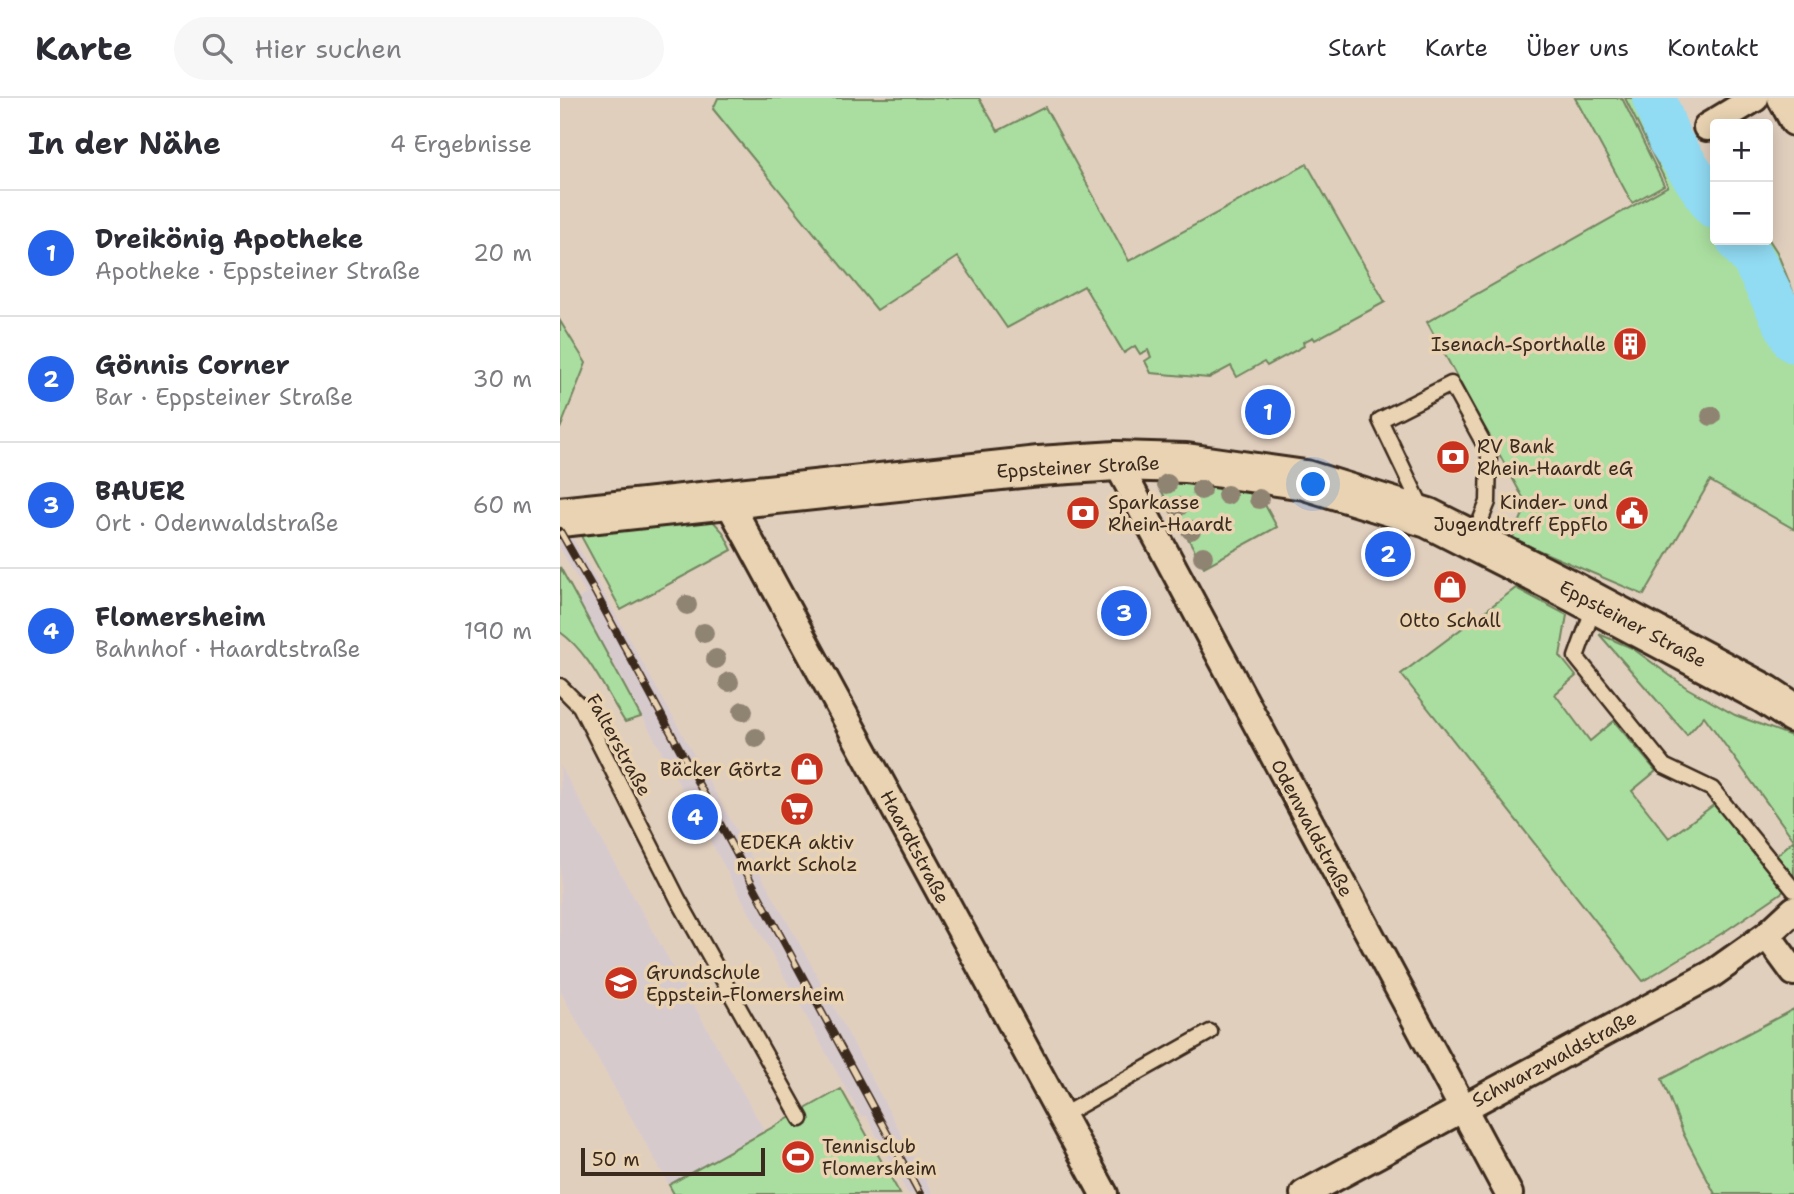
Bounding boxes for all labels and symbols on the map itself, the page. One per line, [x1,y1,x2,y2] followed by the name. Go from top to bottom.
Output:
[1611,325,1649,363] building icon: Isenach-Sporthalle
[1431,332,1606,357] place label: Isenach-Sporthalle
[1245,386,1291,438] pin: 1
[1477,434,1633,481] place label: RV Bank Rhein-Haardt eG
[1434,438,1472,476] bank icon: RV Bank Rhein-Haardt eG
[996,450,1160,484] street label: Eppsteiner Straße
[1296,467,1330,501] your location
[1108,490,1233,537] place label: Sparkasse Rhein-Haardt
[1433,490,1608,537] place label: Kinder- und Jugendtreff EppFlo
[1064,494,1102,532] bank icon: Sparkasse Rhein-Haardt
[1613,494,1651,532] public building icon: Kinder- und Jugendtreff EppFlo
[1365,528,1411,580] pin: 2
[1431,568,1469,606] shop icon: Otto Schall
[1555,575,1711,673] street label: Eppsteiner Straße
[1101,587,1147,639] pin: 3
[1399,608,1501,633] place label: Otto Schall
[581,689,657,801] street label: Falterstraße
[788,750,826,788] shop icon: Bäcker Görtz
[1265,755,1359,901] street label: Odenwaldstraße
[660,757,782,782] place label: Bäcker Görtz
[875,786,955,908] street label: Haardtstraße
[778,790,816,828] supermarket icon: EDEKA aktiv markt Scholz
[672,791,718,843] pin: 4
[736,830,858,877] place label: EDEKA aktiv markt Scholz
[646,960,844,1007] place label: Grundschule Eppstein-Flomersheim
[602,964,640,1002] school or university icon: Grundschule Eppstein-Flomersheim
[1467,1005,1641,1113] street label: Schwarzwaldstraße
[822,1134,937,1181] place label: Tennisclub Flomersheim
[779,1138,817,1176] sports icon: Tennisclub Flomersheim
[581,1145,765,1177] scale bar

